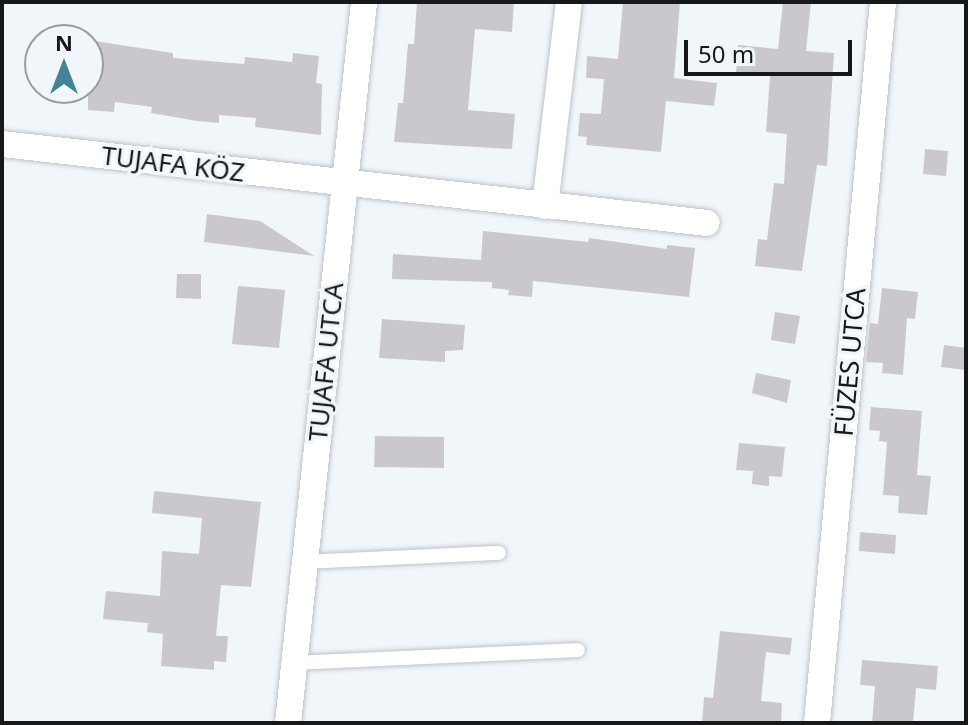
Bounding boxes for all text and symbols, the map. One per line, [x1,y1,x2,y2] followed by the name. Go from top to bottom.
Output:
[24,24,104,104] north arrow
[688,24,856,74] scale bar
[55,27,73,57] text: N
[698,37,754,70] text: 50 m
[100,140,246,188] street label: TUJAFA KÖZ
[302,281,350,443] street label: TUJAFA UTCA
[828,286,872,438] street label: FÜZES UTCA

